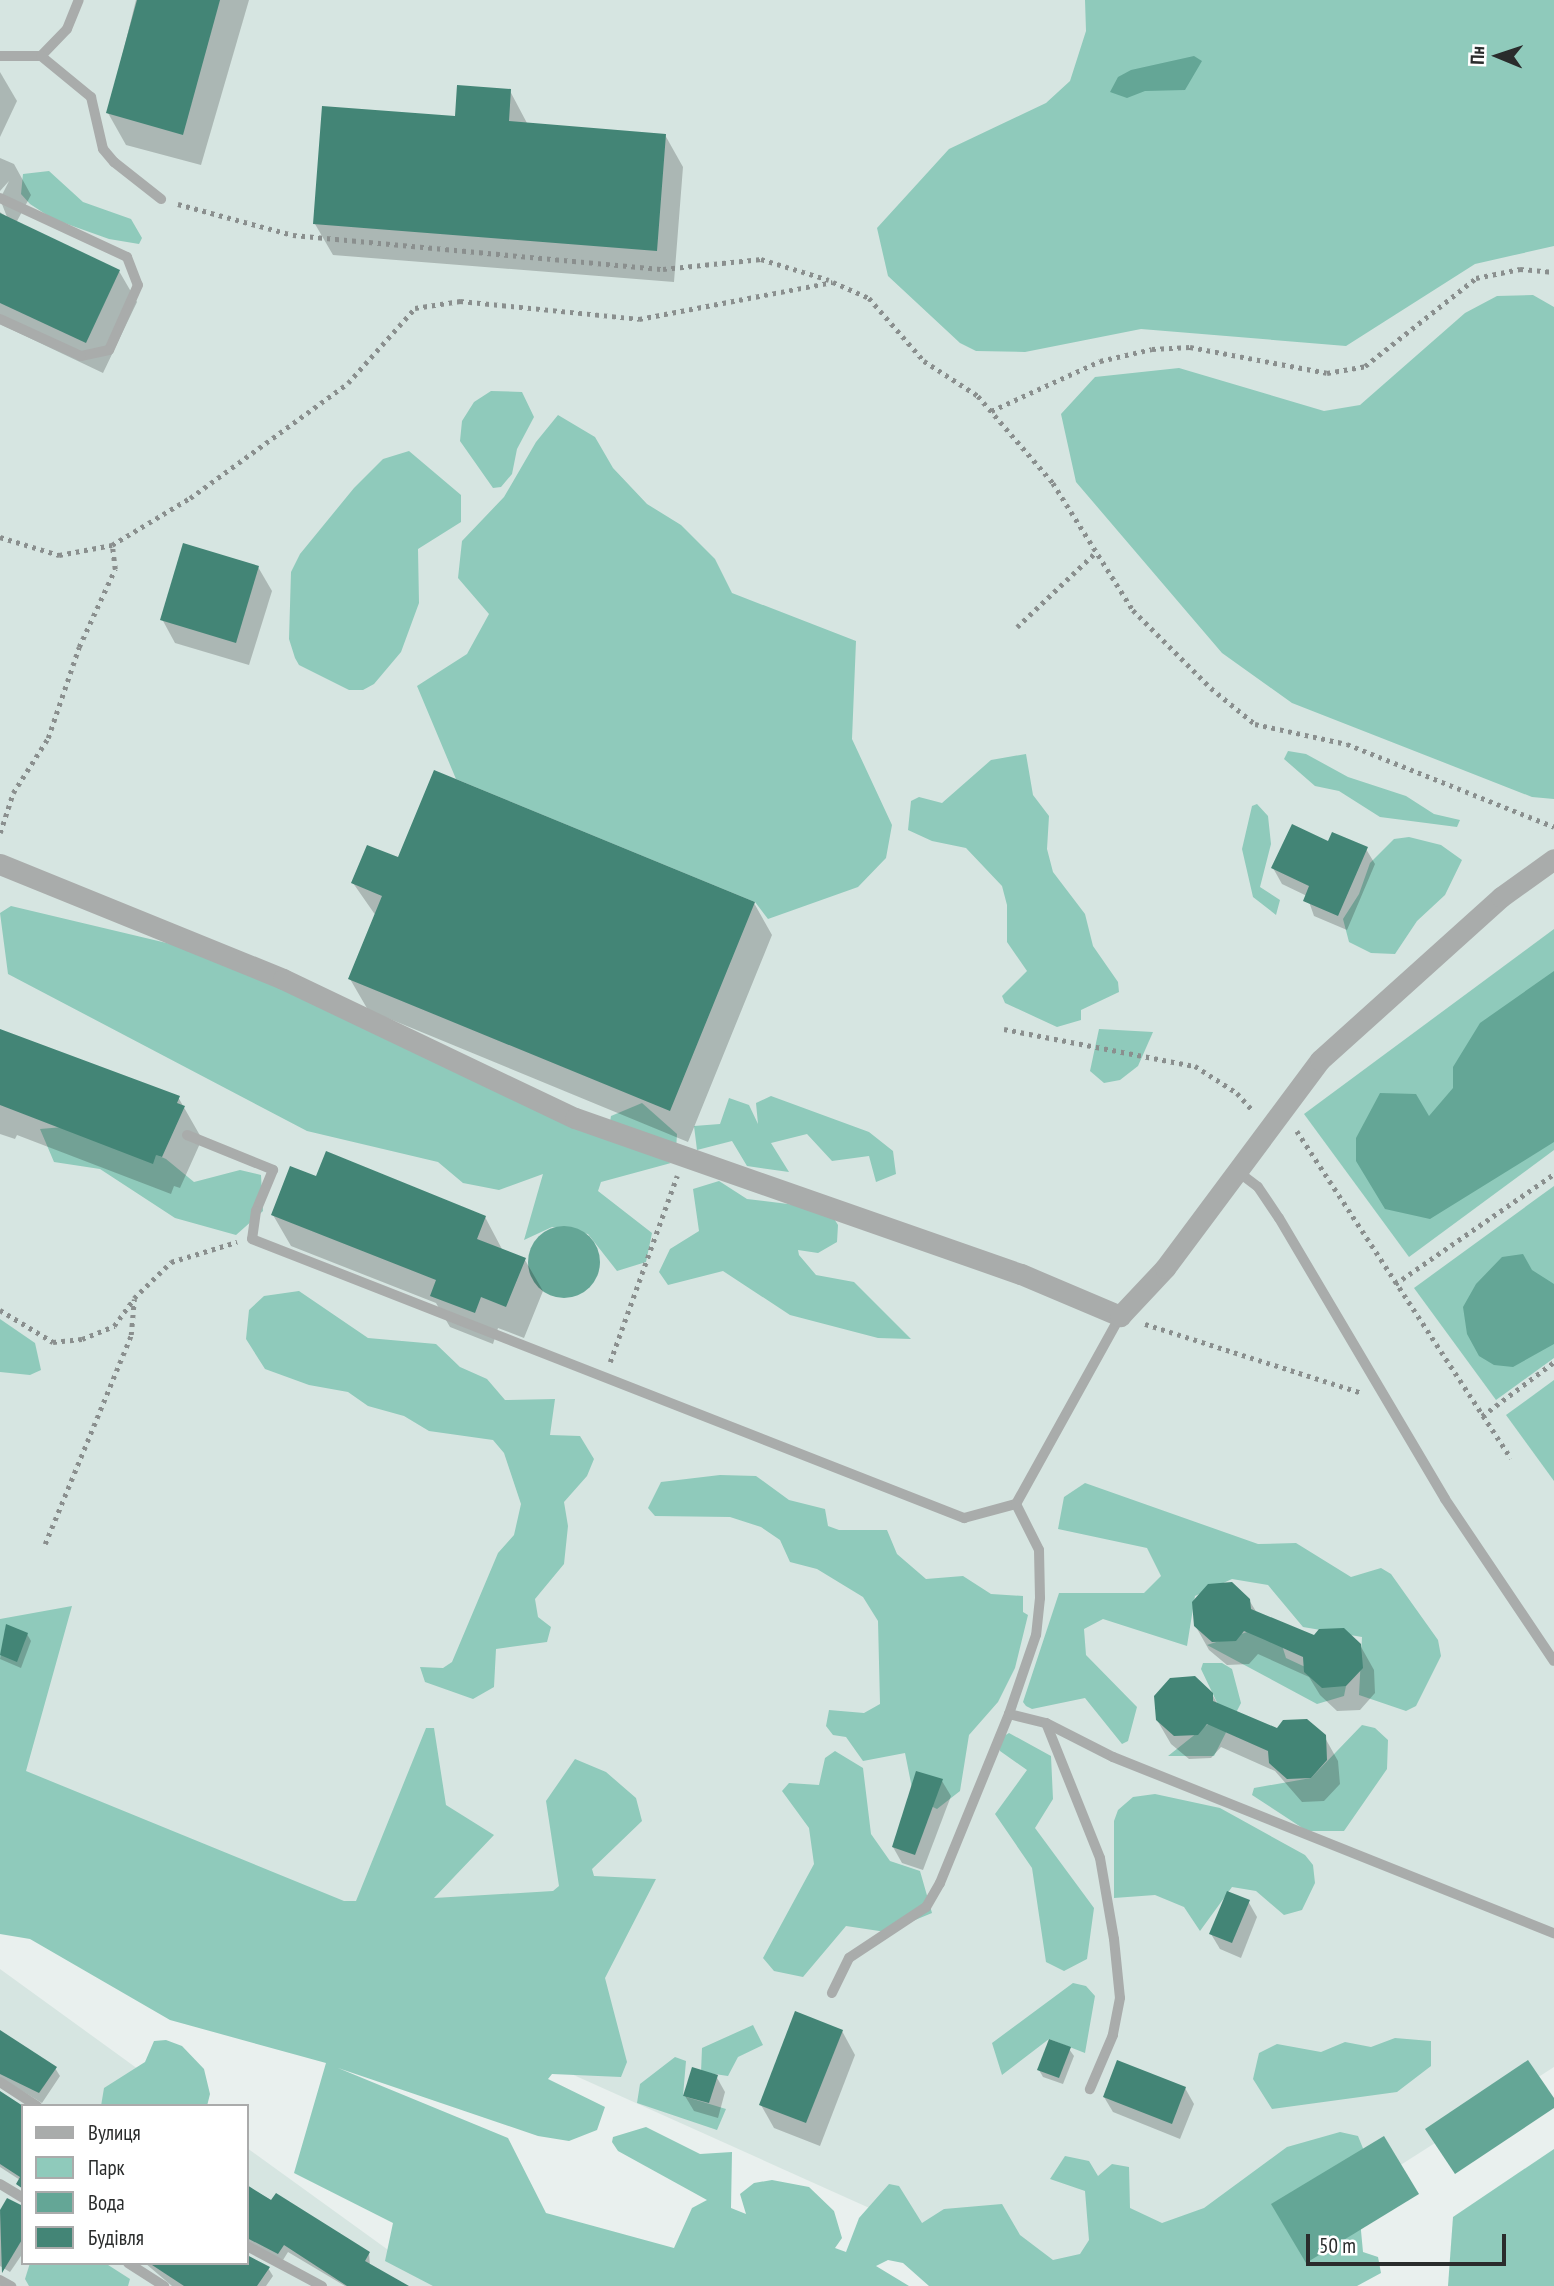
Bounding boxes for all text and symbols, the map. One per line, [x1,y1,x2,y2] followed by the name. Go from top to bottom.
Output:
[1463,21,1533,91] north arrow
[1465,46,1489,65] text: Пн
[21,2104,248,2265] legend
[88,2119,141,2146] text: Вулиця
[88,2154,125,2181] text: Парк
[88,2189,125,2216] text: Вода
[1309,2220,1508,2264] scale bar
[88,2224,144,2251] text: Будівля
[1319,2232,1356,2259] text: 50 m

